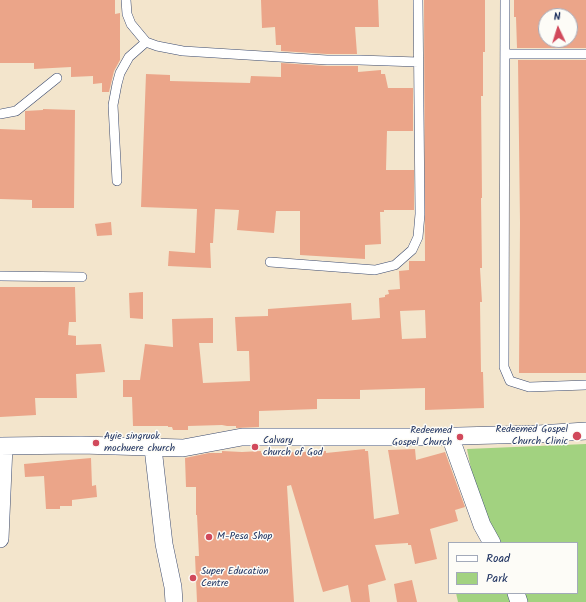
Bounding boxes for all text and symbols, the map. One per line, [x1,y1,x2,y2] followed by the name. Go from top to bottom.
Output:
[538,8,578,48] north arrow
[553,8,561,26] text: N
[496,424,568,448] place label: Redeemed Gospel Church Clinic
[392,425,452,448] place label: Redeemed Gospel Church
[571,430,583,442] marker: Redeemed Gospel Church Clinic
[104,431,175,454] place label: Ayie singruok mochuere church
[455,432,465,442] marker: Redeemed Gospel Church
[263,435,323,458] place label: Calvary church of God
[91,438,101,448] marker: Ayie singruok mochuere church
[250,442,260,452] marker: Calvary church of God
[217,531,272,543] place label: M-Pesa Shop
[204,532,214,542] marker: M-Pesa Shop
[448,542,578,594] legend
[486,549,510,568] text: Road
[201,566,269,590] place label: Super Education Centre
[486,569,508,588] text: Park
[188,573,198,583] marker: Super Education Centre

